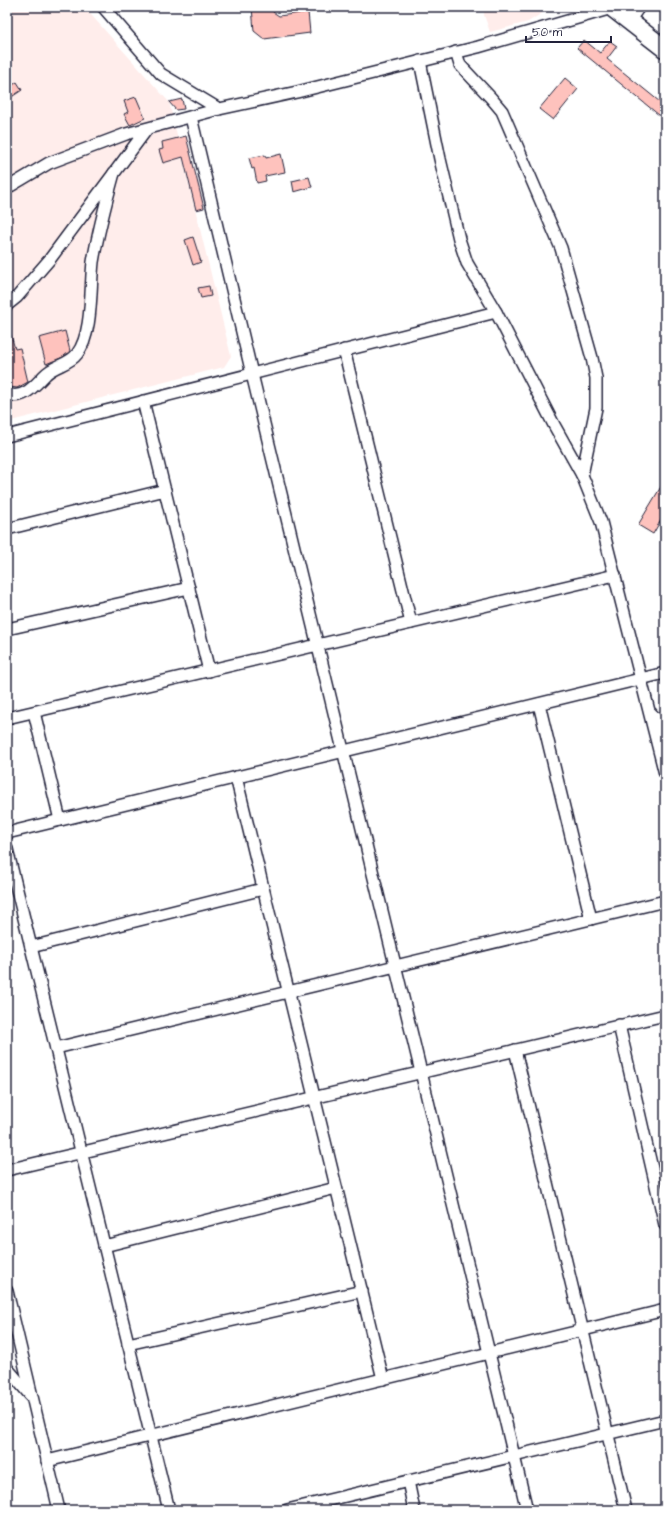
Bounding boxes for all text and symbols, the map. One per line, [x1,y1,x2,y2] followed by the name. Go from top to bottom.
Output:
[526,18,611,44] scale bar
[532,24,563,41] text: 50 m

